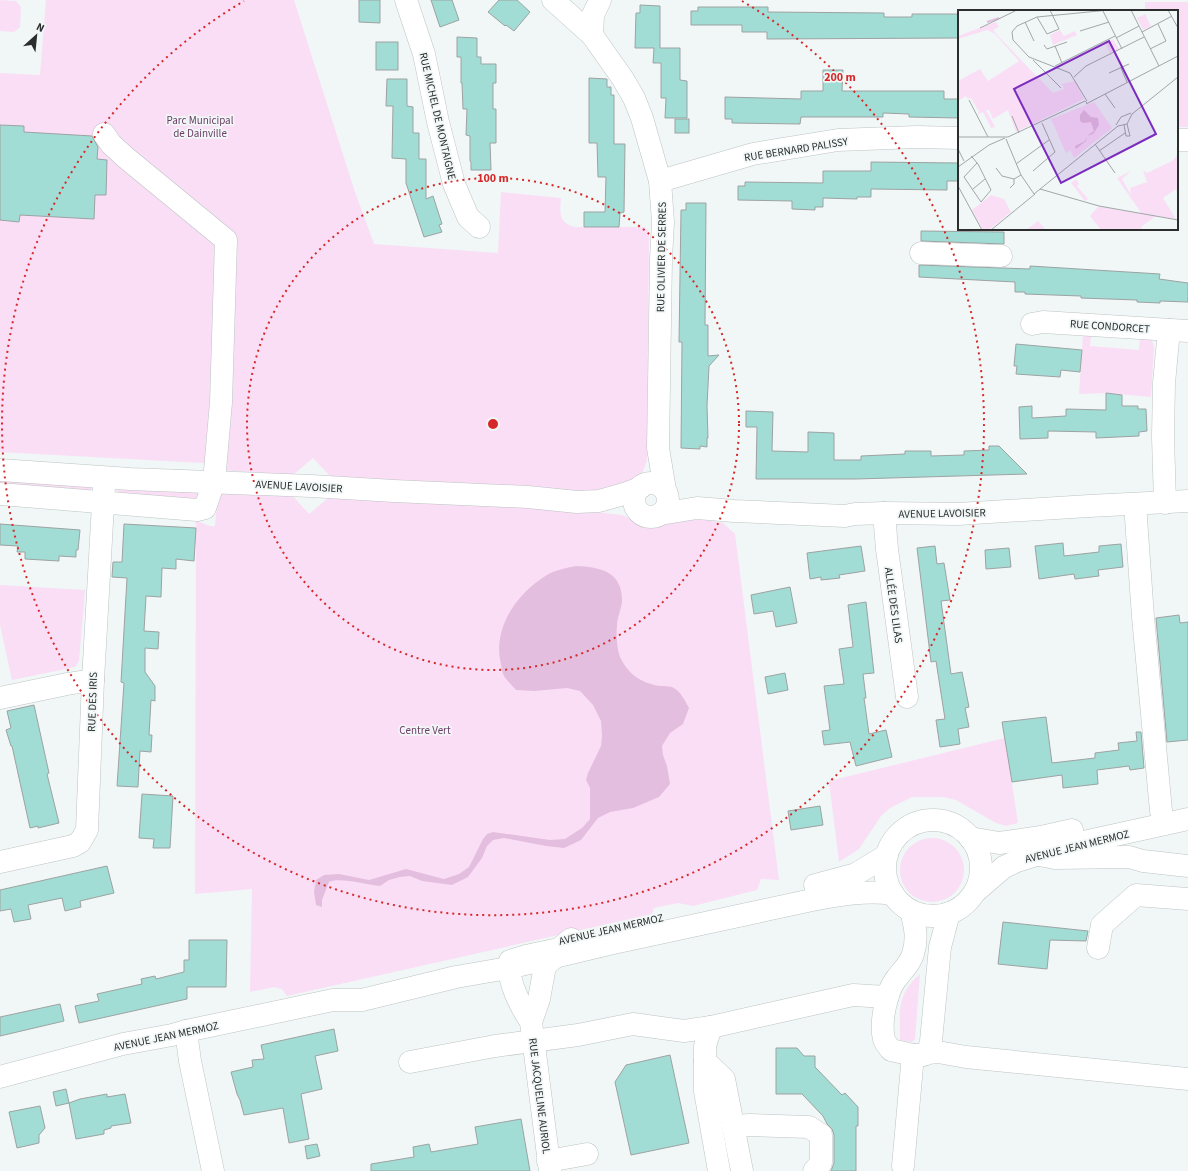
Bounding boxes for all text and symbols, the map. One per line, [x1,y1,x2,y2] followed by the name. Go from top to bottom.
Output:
[958,10,1178,230] inset map
[16,16,56,56] north arrow
[34,19,47,36] text: N
[416,51,460,181] street label: RUE MICHEL DE MONTAIGNE
[824,69,856,86] text: 200 m
[167,113,234,141] park label: Parc Municipal de Dainville
[743,134,850,165] street label: RUE BERNARD PALISSY
[477,170,509,187] text: 100 m
[653,202,670,312] street label: RUE OLIVIER DE SERRES
[1070,316,1151,337] street label: RUE CONDORCET
[486,417,500,431] centre of rings
[255,477,343,496] street label: AVENUE LAVOISIER
[898,505,986,522] street label: AVENUE LAVOISIER
[881,566,906,644] street label: ALLÉE DES LILAS
[84,672,101,732] street label: RUE DES IRIS
[399,723,451,738] park label: Centre Vert
[1023,826,1131,867] street label: AVENUE JEAN MERMOZ
[557,910,665,949] street label: AVENUE JEAN MERMOZ
[112,1018,220,1055] street label: AVENUE JEAN MERMOZ
[525,1037,554,1156] street label: RUE JACQUELINE AURIOL

